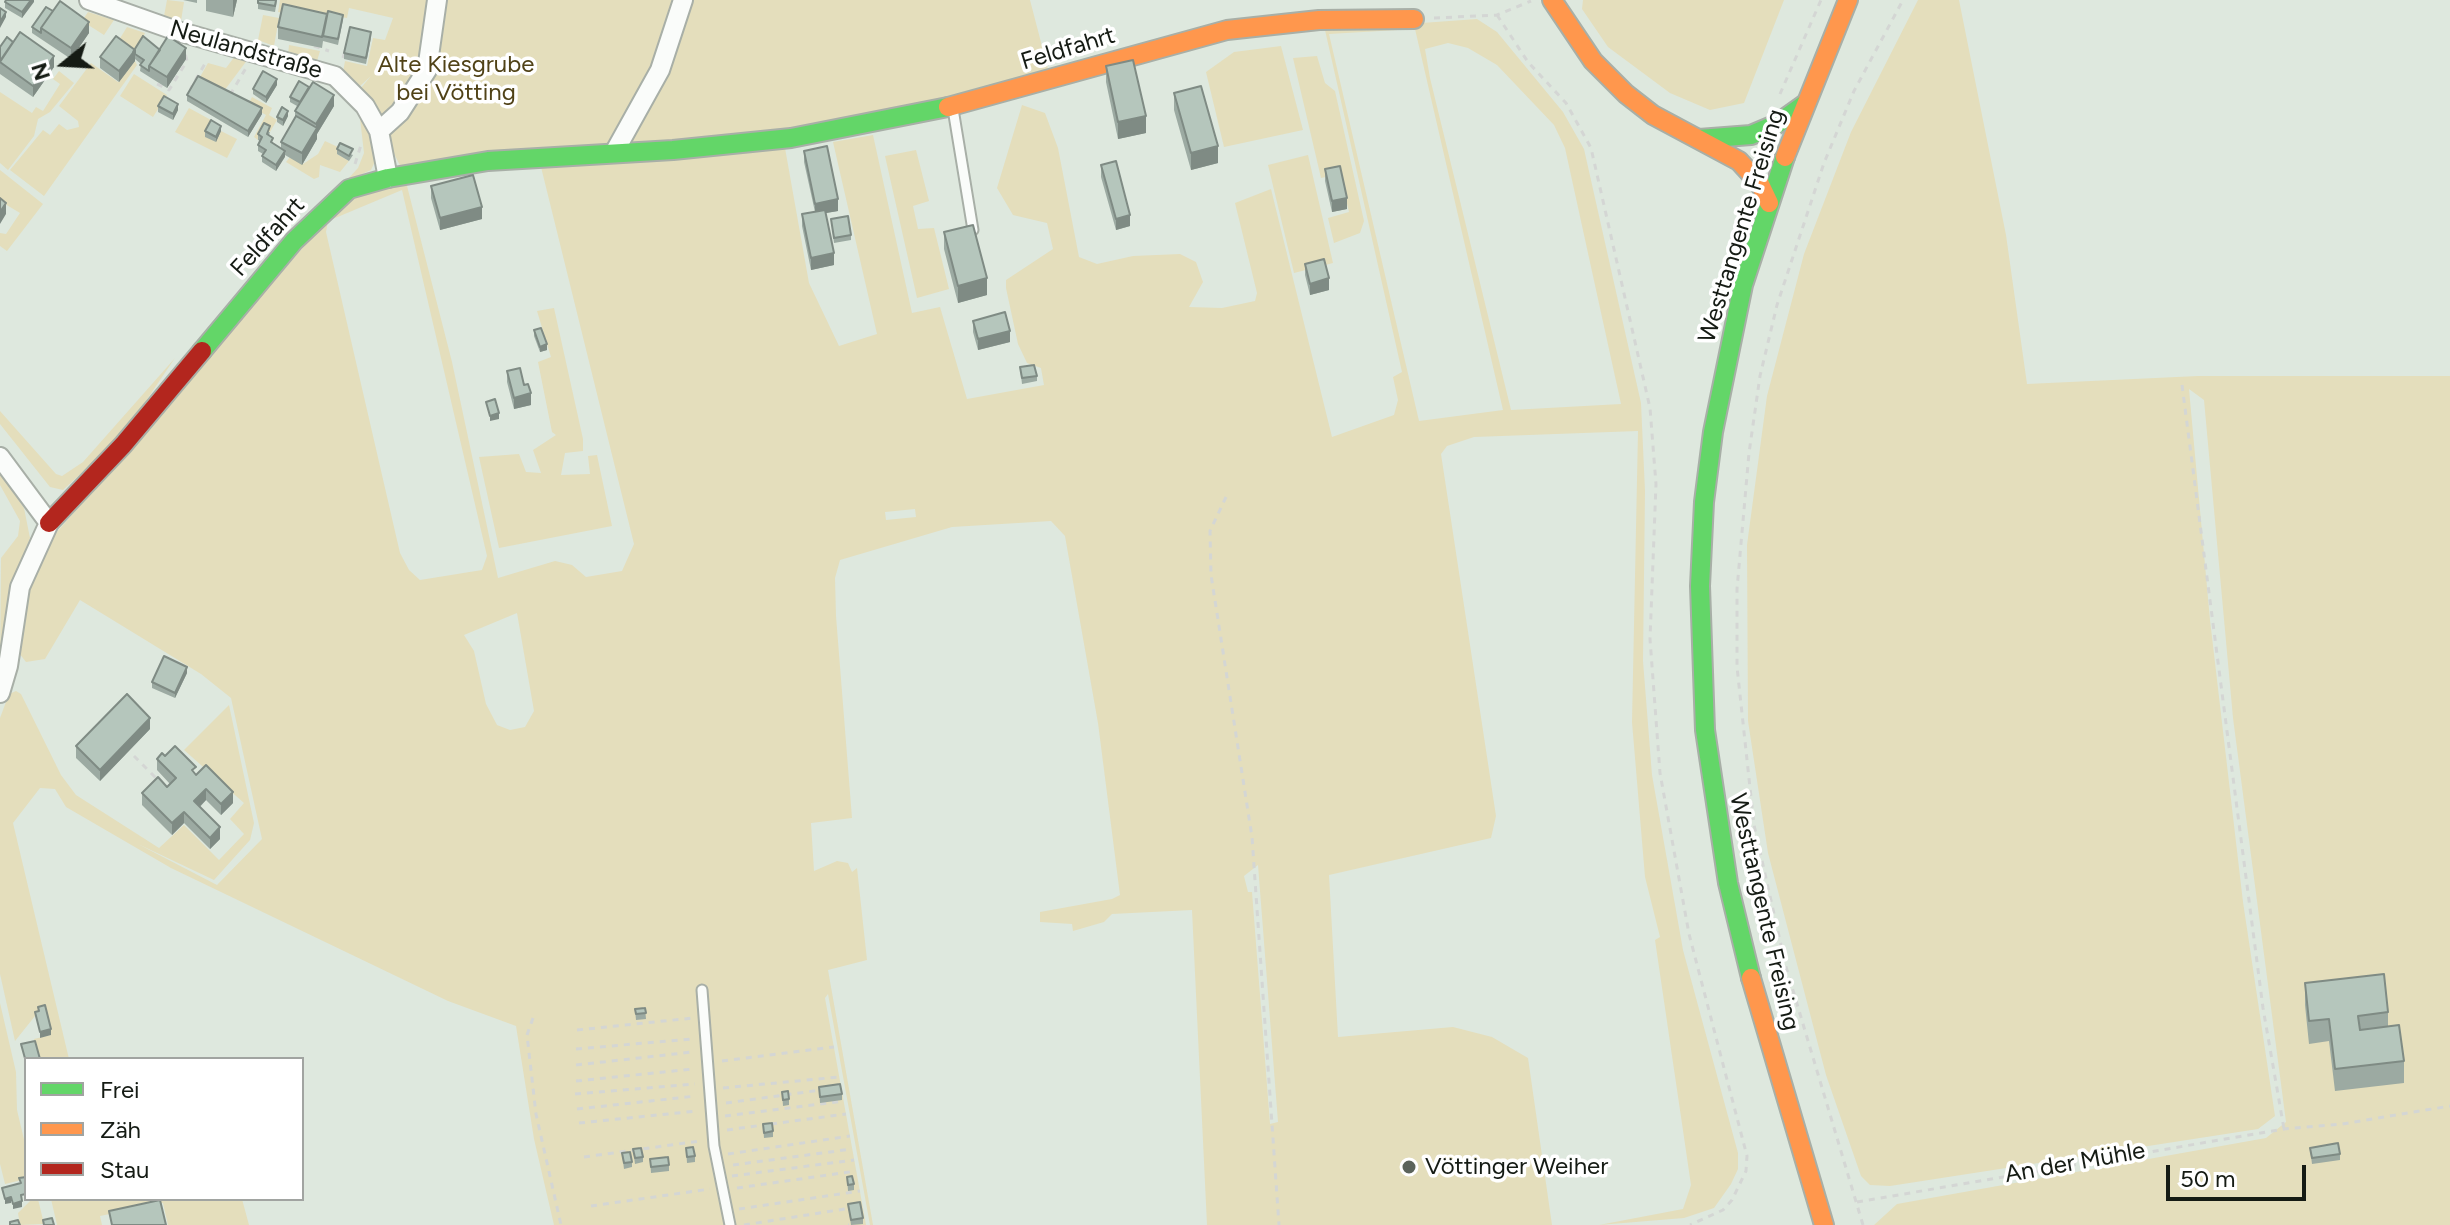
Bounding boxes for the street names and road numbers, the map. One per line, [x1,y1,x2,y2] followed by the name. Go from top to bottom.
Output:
[166,14,326,86] street label: Neulandstraße
[1017,21,1119,77] street label: Feldfahrt
[1693,106,1791,346] street label: Westtangente Freising
[225,191,311,283] street label: Feldfahrt
[1723,791,1805,1033] street label: Westtangente Freising
[2002,1136,2148,1190] street label: An der Mühle

